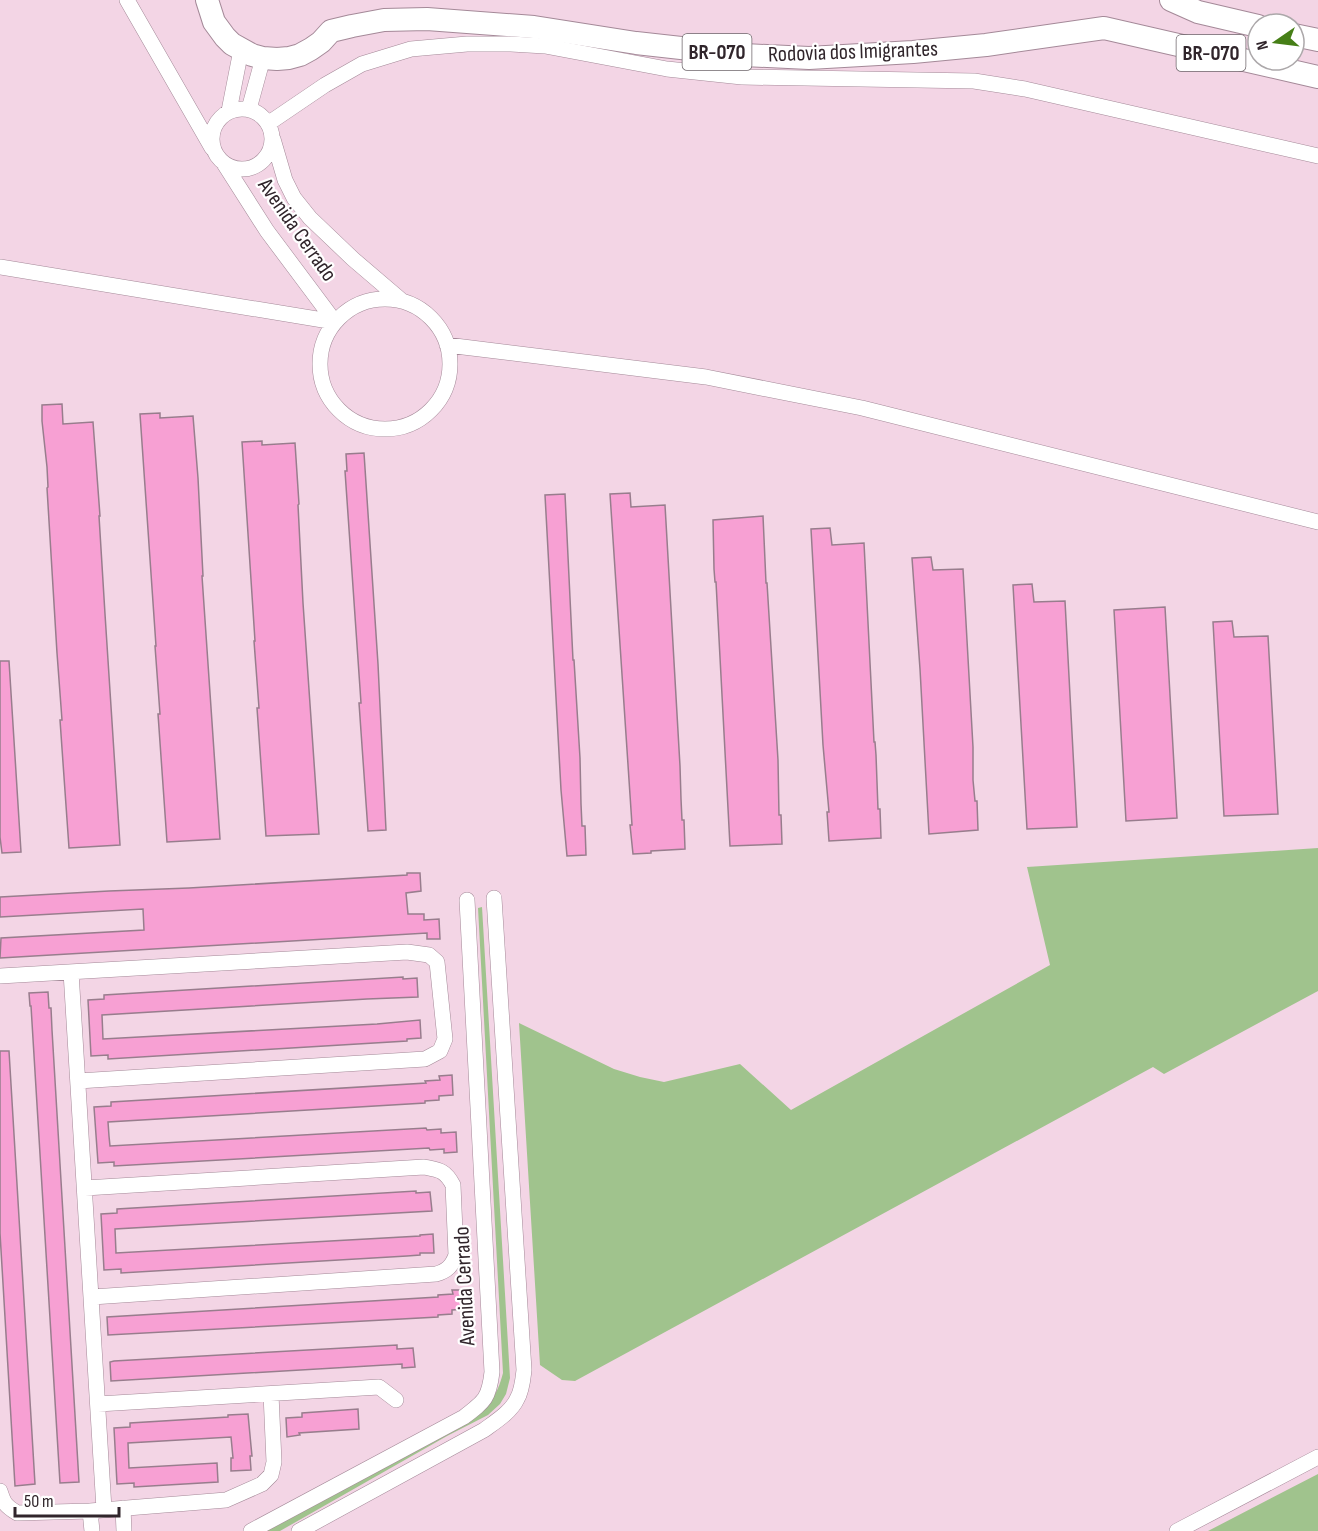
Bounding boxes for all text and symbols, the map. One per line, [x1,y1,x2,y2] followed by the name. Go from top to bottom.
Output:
[1246,12,1306,72] north arrow
[682,34,752,70] road number: BR-070
[1176,35,1246,71] road number: BR-070
[768,36,939,68] street label: Rodovia dos Imigrantes
[1253,39,1273,52] text: N
[251,173,342,287] street label: Avenida Cerrado
[448,1226,482,1347] street label: Avenida Cerrado
[15,1480,118,1518] scale bar
[24,1491,54,1512] text: 50 m

